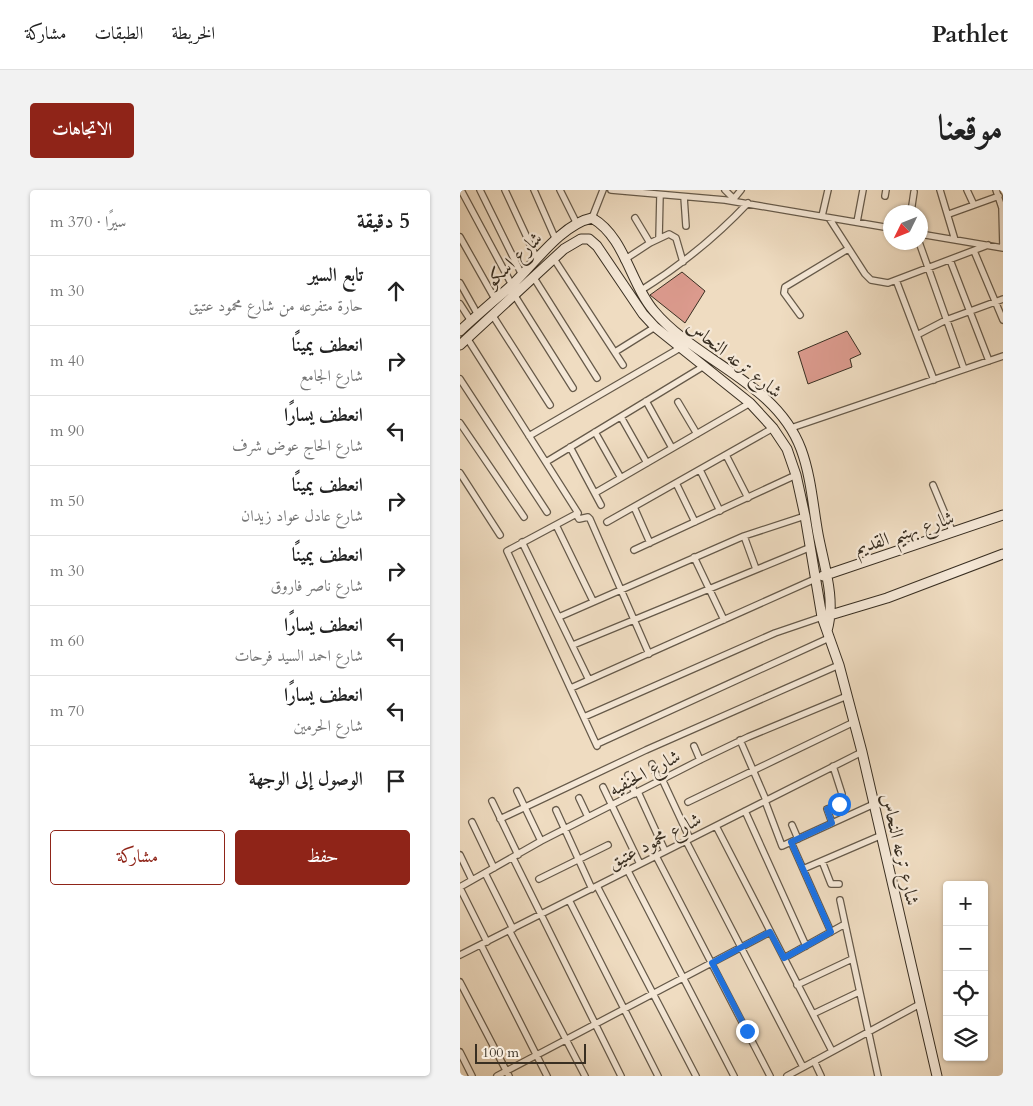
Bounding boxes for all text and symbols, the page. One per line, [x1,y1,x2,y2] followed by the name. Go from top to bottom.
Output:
[931,18,1008,51] text: Pathlet
[25,21,66,46] text: مشاركة
[94,21,143,46] text: الطبقات
[171,21,215,46] text: الخريطة
[30,103,134,158] button: الاتجاهات
[938,104,1003,152] text: موقعنا
[883,205,928,250] north arrow
[357,207,410,236] text: 5 دقيقة
[50,211,126,233] text: سيرًا · 370 m
[478,226,550,296] street label: شارع اسكو
[308,262,363,288] text: تابع السير
[382,277,410,305] icon: ahead
[50,280,84,302] text: 30 m
[189,295,363,317] text: حارة متفرعه من شارع محمود عتيق
[680,313,788,406] street label: شارع ترعه النحاس
[292,332,363,358] text: انعطف يمينًا
[382,347,410,375] icon: right
[50,350,84,372] text: 40 m
[300,365,363,387] text: شارع الجامع
[284,402,363,428] text: انعطف يسارًا
[382,417,410,445] icon: left
[50,420,84,442] text: 90 m
[232,435,363,457] text: شارع الحاج عوض شرف
[292,472,363,498] text: انعطف يمينًا
[382,487,410,515] icon: right
[50,490,84,512] text: 50 m
[241,505,363,527] text: شارع عادل عواد زيدان
[851,505,959,567] street label: شارع بهتيم القديم
[292,542,363,568] text: انعطف يمينًا
[382,557,410,585] icon: right
[50,560,84,582] text: 30 m
[270,575,363,597] text: شارع ناصر فاروق
[284,612,363,638] text: انعطف يسارًا
[382,627,410,655] icon: left
[50,630,84,652] text: 60 m
[234,645,363,667] text: شارع احمد السيد فرحات
[284,682,363,708] text: انعطف يسارًا
[382,697,410,725] icon: left
[50,700,84,722] text: 70 m
[293,715,363,737] text: شارع الحرمين
[604,743,686,804] street label: شارع الحنفيه
[249,766,363,792] text: الوصول إلى الوجهة
[382,767,410,795] icon: arrive
[872,790,926,909] street label: شارع ترعه النحاس
[828,793,851,816] route start
[603,806,707,877] street label: شارع محمود عتيق
[50,830,225,885] button: مشاركة
[235,830,410,885] button: حفظ
[943,881,988,1061] map controls
[943,881,988,926] button: +
[943,926,988,971] button: −
[943,971,988,1016] button: locate
[943,1016,988,1061] button: layers
[736,1020,759,1043] route end
[475,1041,586,1064] scale bar
[482,1043,519,1062] text: 100 m

